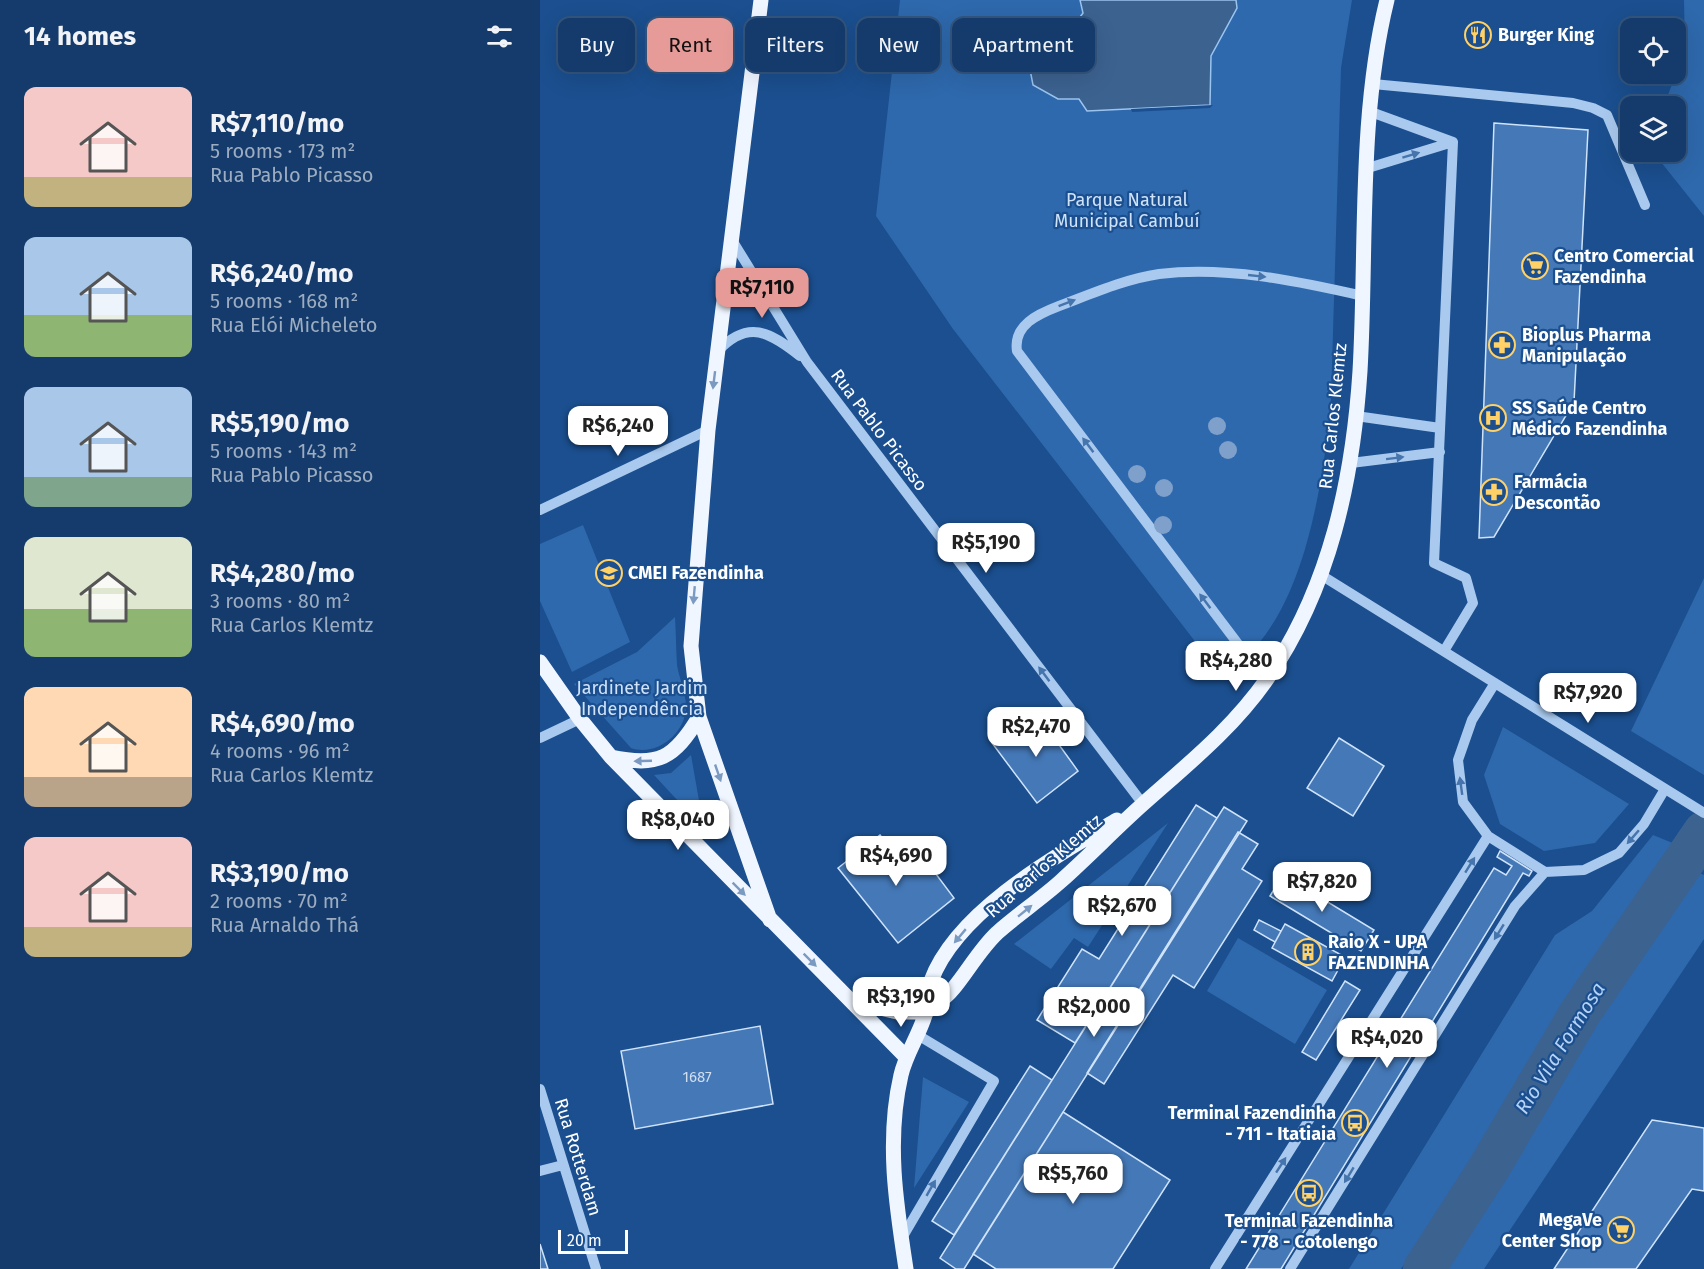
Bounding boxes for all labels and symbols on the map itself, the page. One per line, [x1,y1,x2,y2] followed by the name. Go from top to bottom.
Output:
[1463,20,1493,50] restaurant icon: Burger King
[1498,24,1594,46] place label: Burger King
[1402,150,1420,159] one-way arrow
[1054,189,1200,232] park label: Parque Natural Municipal Cambuí
[1554,245,1694,288] place label: Centro Comercial Fazendinha
[1520,251,1550,281] supermarket icon: Centro Comercial Fazendinha
[707,268,817,319] pin: R$7,110
[1248,271,1267,281] one-way arrow
[1058,298,1076,307] one-way arrow
[1522,324,1651,367] place label: Bioplus Pharma Manipulação
[1487,330,1517,360] pharmacy icon: Bioplus Pharma Manipulação
[1314,342,1352,490] street label: Rua Carlos Klemtz
[826,365,932,495] street label: Rua Pablo Picasso
[709,371,719,390] one-way arrow
[1512,397,1668,440] place label: SS Saúde Centro Médico Fazendinha
[1478,403,1508,433] hospital icon: SS Saúde Centro Médico Fazendinha
[563,406,673,457] pin: R$6,240
[1082,438,1094,453] one-way arrow
[1386,453,1405,462] one-way arrow
[1514,471,1601,514] place label: Farmácia Descontão
[1479,477,1509,507] pharmacy icon: Farmácia Descontão
[931,523,1041,574] pin: R$5,190
[594,558,624,588] school or university icon: CMEI Fazendinha
[628,562,764,584] place label: CMEI Fazendinha
[689,586,699,605] one-way arrow
[1199,594,1211,609] one-way arrow
[1181,641,1291,692] pin: R$4,280
[1038,666,1050,681] one-way arrow
[1533,673,1643,724] pin: R$7,920
[576,677,708,720] park label: Jardinete Jardim Independência
[981,707,1091,758] pin: R$2,470
[634,757,653,766] one-way arrow
[713,764,723,782] one-way arrow
[1457,776,1466,795] one-way arrow
[623,800,733,851] pin: R$8,040
[981,809,1107,922] street label: Rua Carlos Klemtz
[1627,829,1640,844] one-way arrow
[841,836,951,887] pin: R$4,690
[1465,857,1476,873] one-way arrow
[1267,862,1377,913] pin: R$7,820
[732,882,746,896] one-way arrow
[1067,886,1177,937] pin: R$2,670
[1017,904,1033,917] one-way arrow
[1494,924,1505,940] one-way arrow
[953,928,966,944] one-way arrow
[1328,931,1430,974] place label: Raio X - UPA FAZENDINHA
[1293,937,1323,967] building icon: Raio X - UPA FAZENDINHA
[803,953,817,967] one-way arrow
[846,977,956,1028] pin: R$3,190
[1510,978,1610,1118] water label: Rio Vila Formosa
[1039,987,1149,1038] pin: R$2,000
[1332,1018,1442,1069] pin: R$4,020
[682,1068,712,1086] house number: 1687
[550,1095,606,1219] street label: Rua Rotterdam
[1168,1102,1336,1145] place label: Terminal Fazendinha - 711 - Itatiaia
[1340,1108,1370,1138] bus stop icon: Terminal Fazendinha - 711 - Itatiaia
[1018,1154,1128,1205] pin: R$5,760
[1276,1157,1287,1173] one-way arrow
[1343,1167,1354,1183] one-way arrow
[1294,1178,1324,1208] bus stop icon: Terminal Fazendinha - 778 - Cotolengo
[926,1179,936,1196] one-way arrow
[1502,1209,1602,1252] place label: MegaVe Center Shop
[1225,1210,1393,1253] place label: Terminal Fazendinha - 778 - Cotolengo
[1606,1215,1636,1245] supermarket icon: MegaVe Center Shop
[558,1227,628,1254] scale bar

